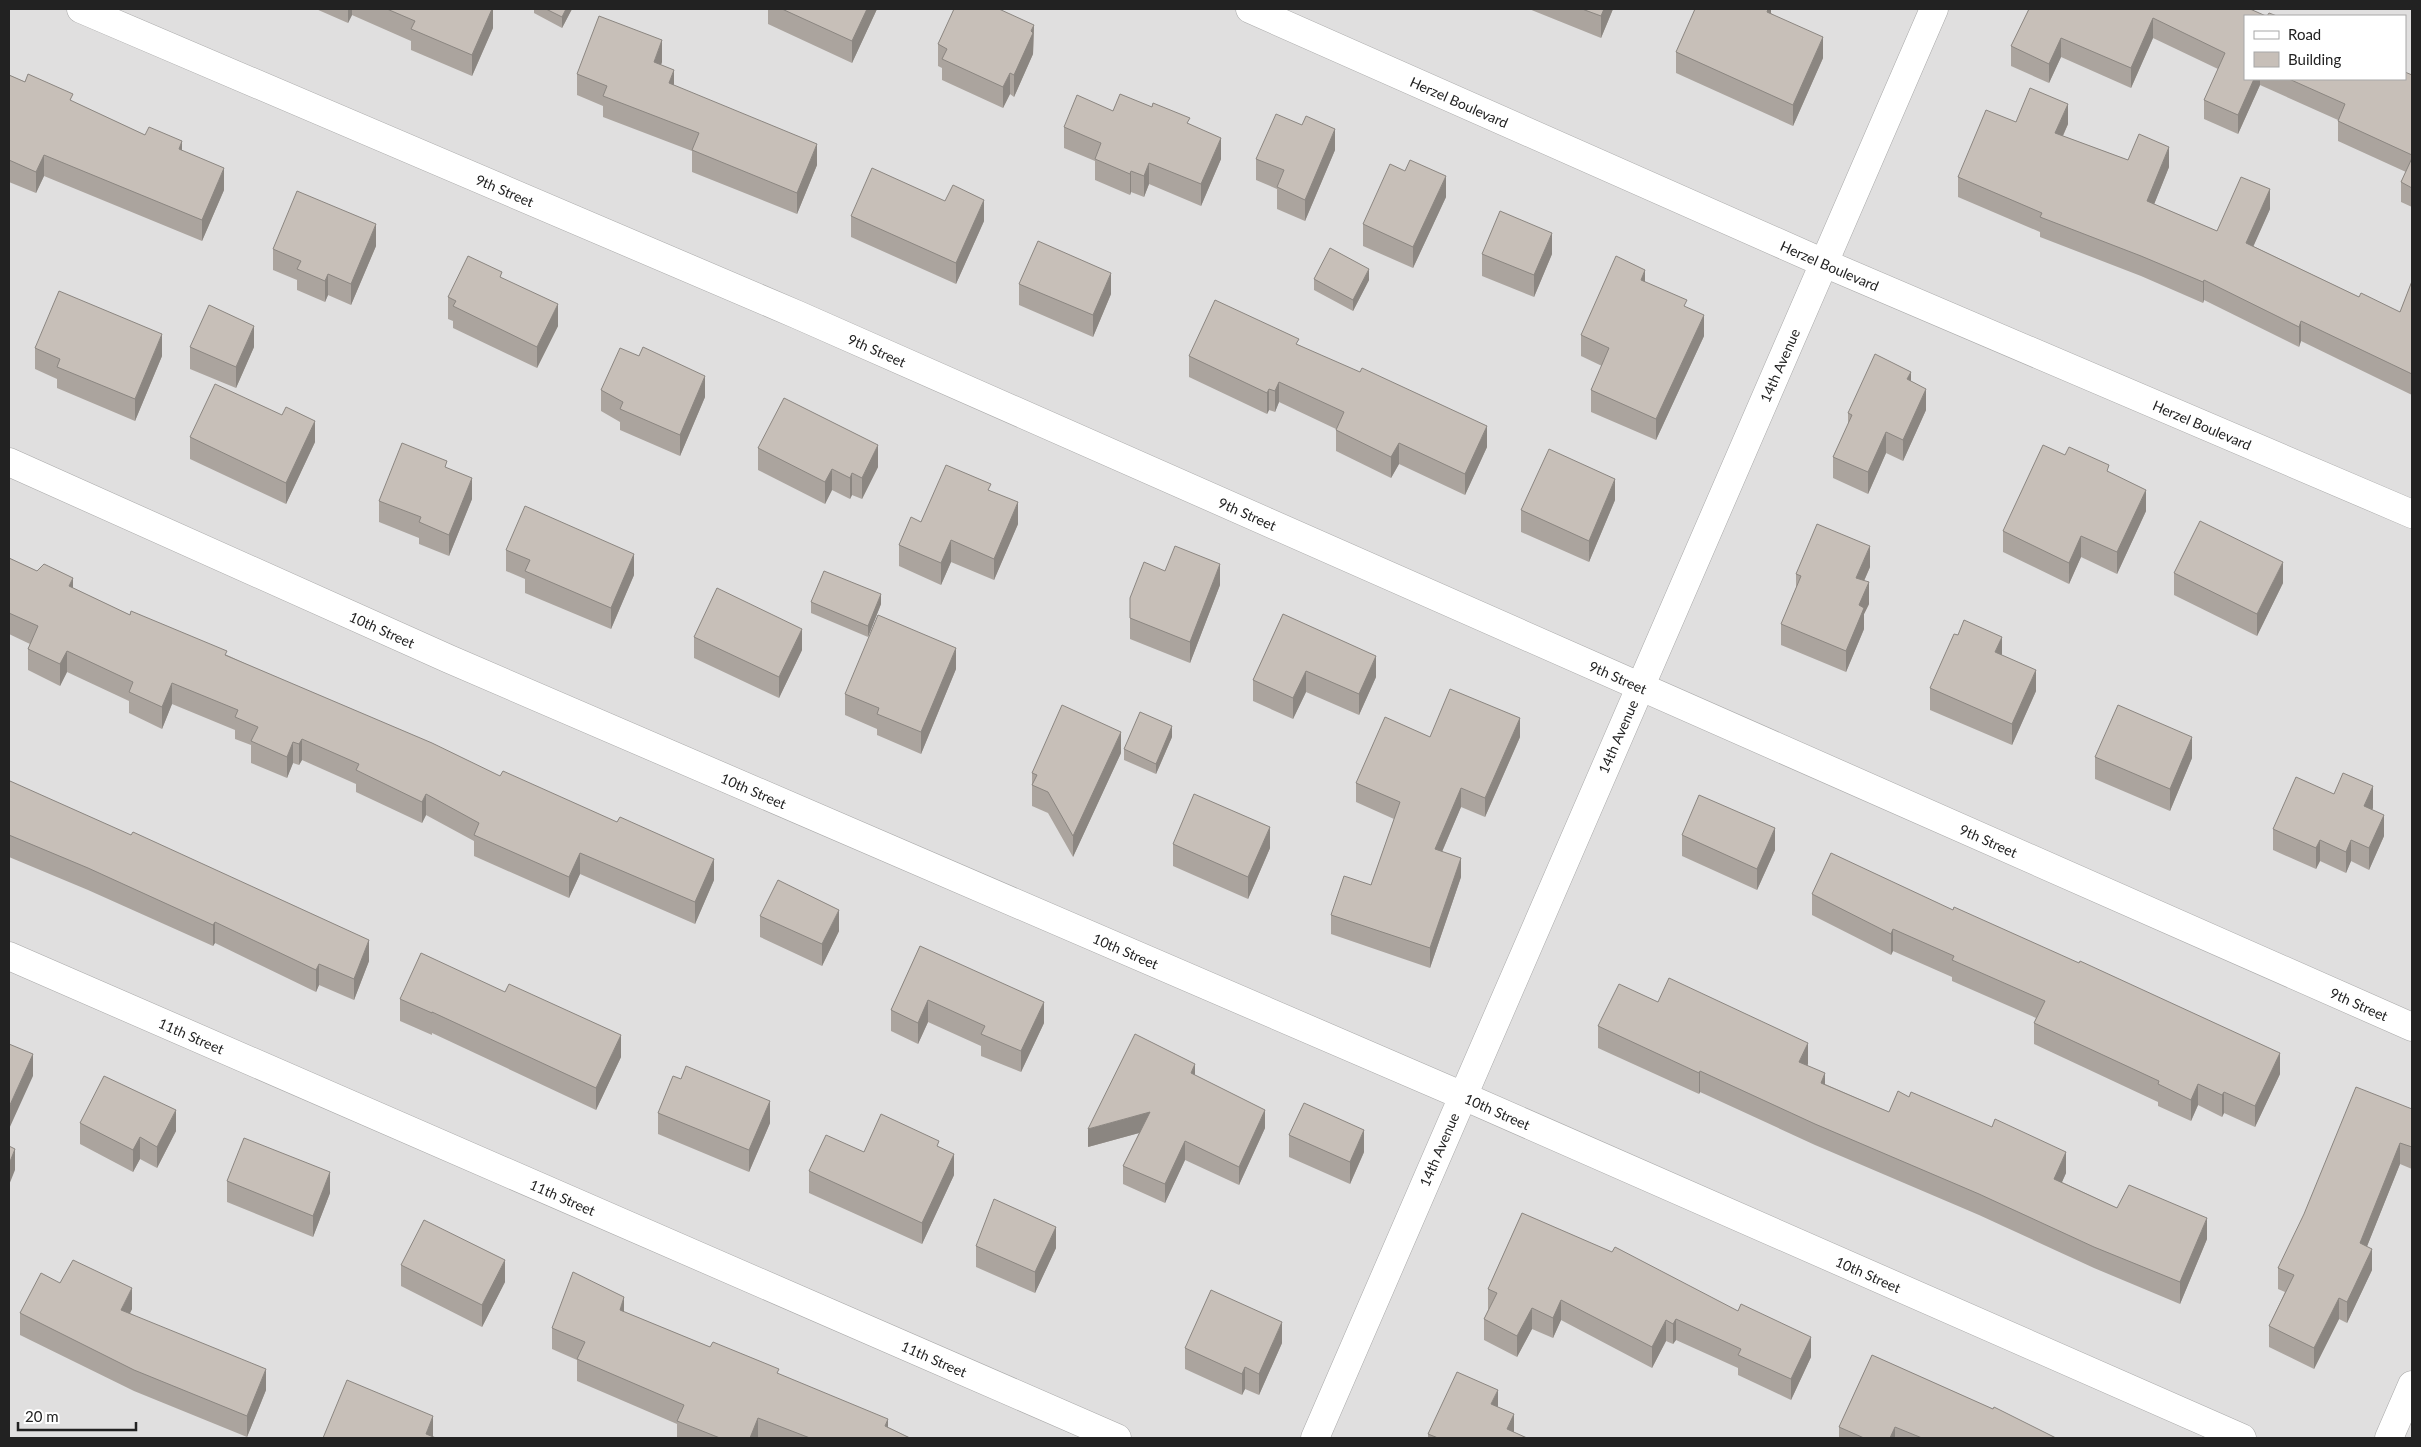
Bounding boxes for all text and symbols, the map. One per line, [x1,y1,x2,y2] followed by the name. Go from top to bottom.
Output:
[2244,15,2406,80] legend
[2288,25,2321,43] text: Road
[2288,50,2341,68] text: Building
[1408,73,1511,131] street label: Herzel Boulevard
[473,170,537,210] street label: 9th Street
[1778,236,1882,294] street label: Herzel Boulevard
[1756,326,1803,405] street label: 14th Avenue
[846,330,909,370] street label: 9th Street
[2150,396,2254,453] street label: Herzel Boulevard
[1216,493,1279,534] street label: 9th Street
[347,607,418,651] street label: 10th Street
[1587,657,1650,697] street label: 9th Street
[1594,697,1641,776] street label: 14th Avenue
[719,769,789,812] street label: 10th Street
[1957,820,2020,860] street label: 9th Street
[1090,929,1161,972] street label: 10th Street
[2328,984,2391,1024] street label: 9th Street
[156,1014,227,1057] street label: 11th Street
[1462,1089,1533,1133] street label: 10th Street
[1415,1110,1462,1189] street label: 14th Avenue
[528,1175,598,1219] street label: 11th Street
[1833,1252,1904,1296] street label: 10th Street
[899,1337,970,1380] street label: 11th Street
[18,1400,135,1432] scale bar
[25,1407,59,1425] text: 20 m

